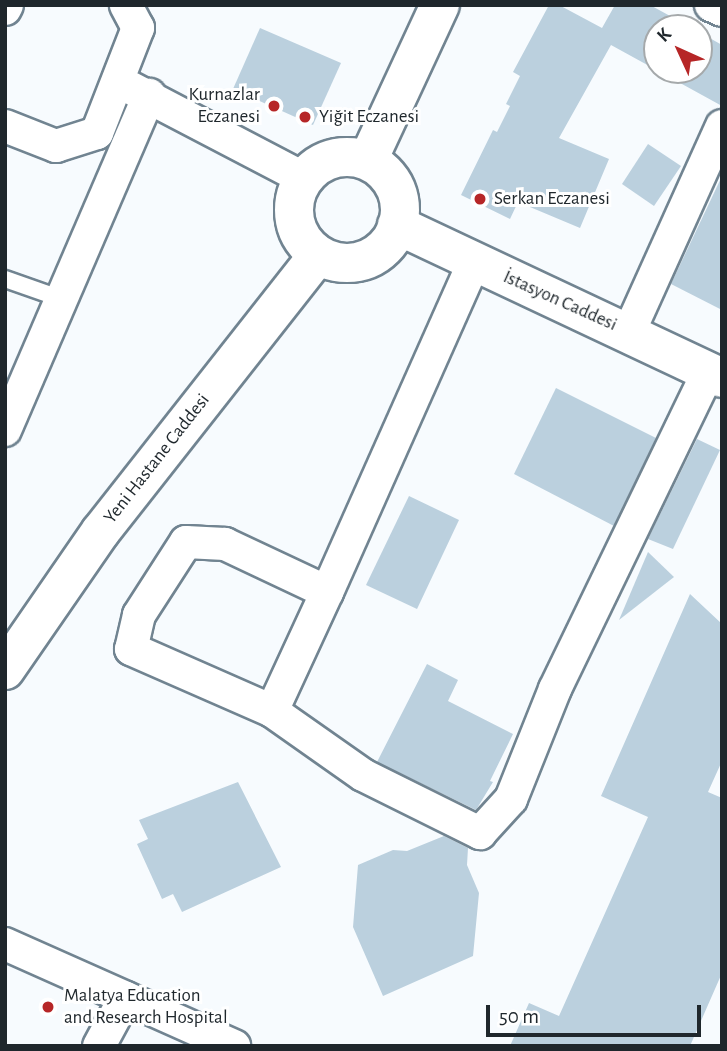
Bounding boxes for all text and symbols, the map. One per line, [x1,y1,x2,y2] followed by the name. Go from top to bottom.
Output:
[643,14,713,84] north arrow
[654,25,675,46] text: K
[188,84,260,128] place label: Kurnazlar Eczanesi
[266,98,282,114] marker: Kurnazlar Eczanesi
[319,106,419,128] place label: Yiğit Eczanesi
[297,109,313,125] marker: Yiğit Eczanesi
[494,188,610,210] place label: Serkan Eczanesi
[472,191,488,207] marker: Serkan Eczanesi
[500,266,620,336] street label: İstasyon Caddesi
[99,389,215,529] street label: Yeni Hastane Caddesi
[64,985,228,1029] place label: Malatya Education and Research Hospital
[489,992,704,1036] scale bar
[38,997,58,1017] marker: Malatya Education and Research Hospital
[499,1006,539,1027] text: 50 m

